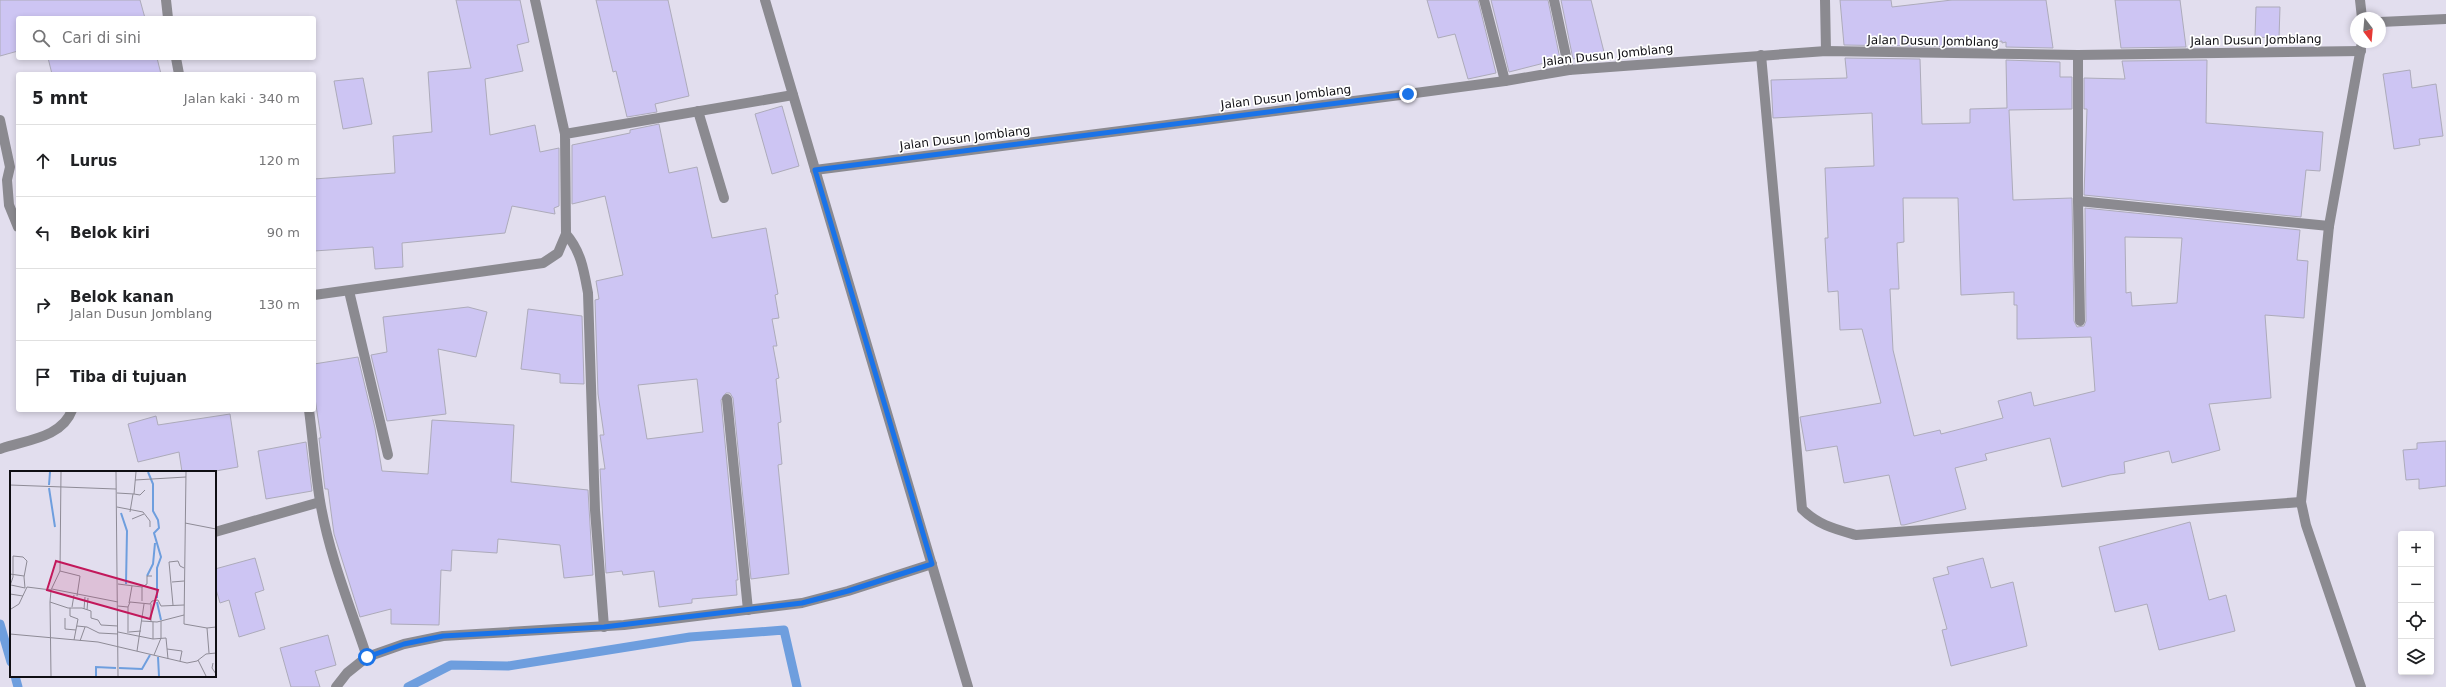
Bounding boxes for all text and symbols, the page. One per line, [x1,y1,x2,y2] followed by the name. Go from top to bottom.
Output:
[2350,12,2386,48] north arrow
[16,16,316,60] search box
[30,27,52,49] icon: search
[62,29,141,47] text: Cari di sini
[2189,32,2322,48] street label: Jalan Dusun Jomblang
[1866,33,1999,49] street label: Jalan Dusun Jomblang
[1541,41,1674,69] street label: Jalan Dusun Jomblang
[1219,82,1352,112] street label: Jalan Dusun Jomblang
[1399,85,1417,103] route end
[32,88,88,108] text: 5 mnt
[184,91,300,106] text: Jalan kaki · 340 m
[898,123,1031,153] street label: Jalan Dusun Jomblang
[32,150,54,172] icon: ahead
[70,152,117,170] text: Lurus
[258,153,300,168] text: 120 m
[32,222,54,244] icon: left
[70,224,150,242] text: Belok kiri
[267,225,300,240] text: 90 m
[70,288,174,306] text: Belok kanan
[32,294,54,316] icon: right
[258,297,300,312] text: 130 m
[70,306,212,321] text: Jalan Dusun Jomblang
[32,366,54,388] icon: arrive
[70,368,187,386] text: Tiba di tujuan
[10,471,216,677] inset map
[2398,531,2434,675] map controls
[2398,531,2434,567] button: +
[2398,567,2434,603] button: −
[2398,603,2434,639] button: locate
[2398,639,2434,675] button: layers
[358,648,376,666] route start

